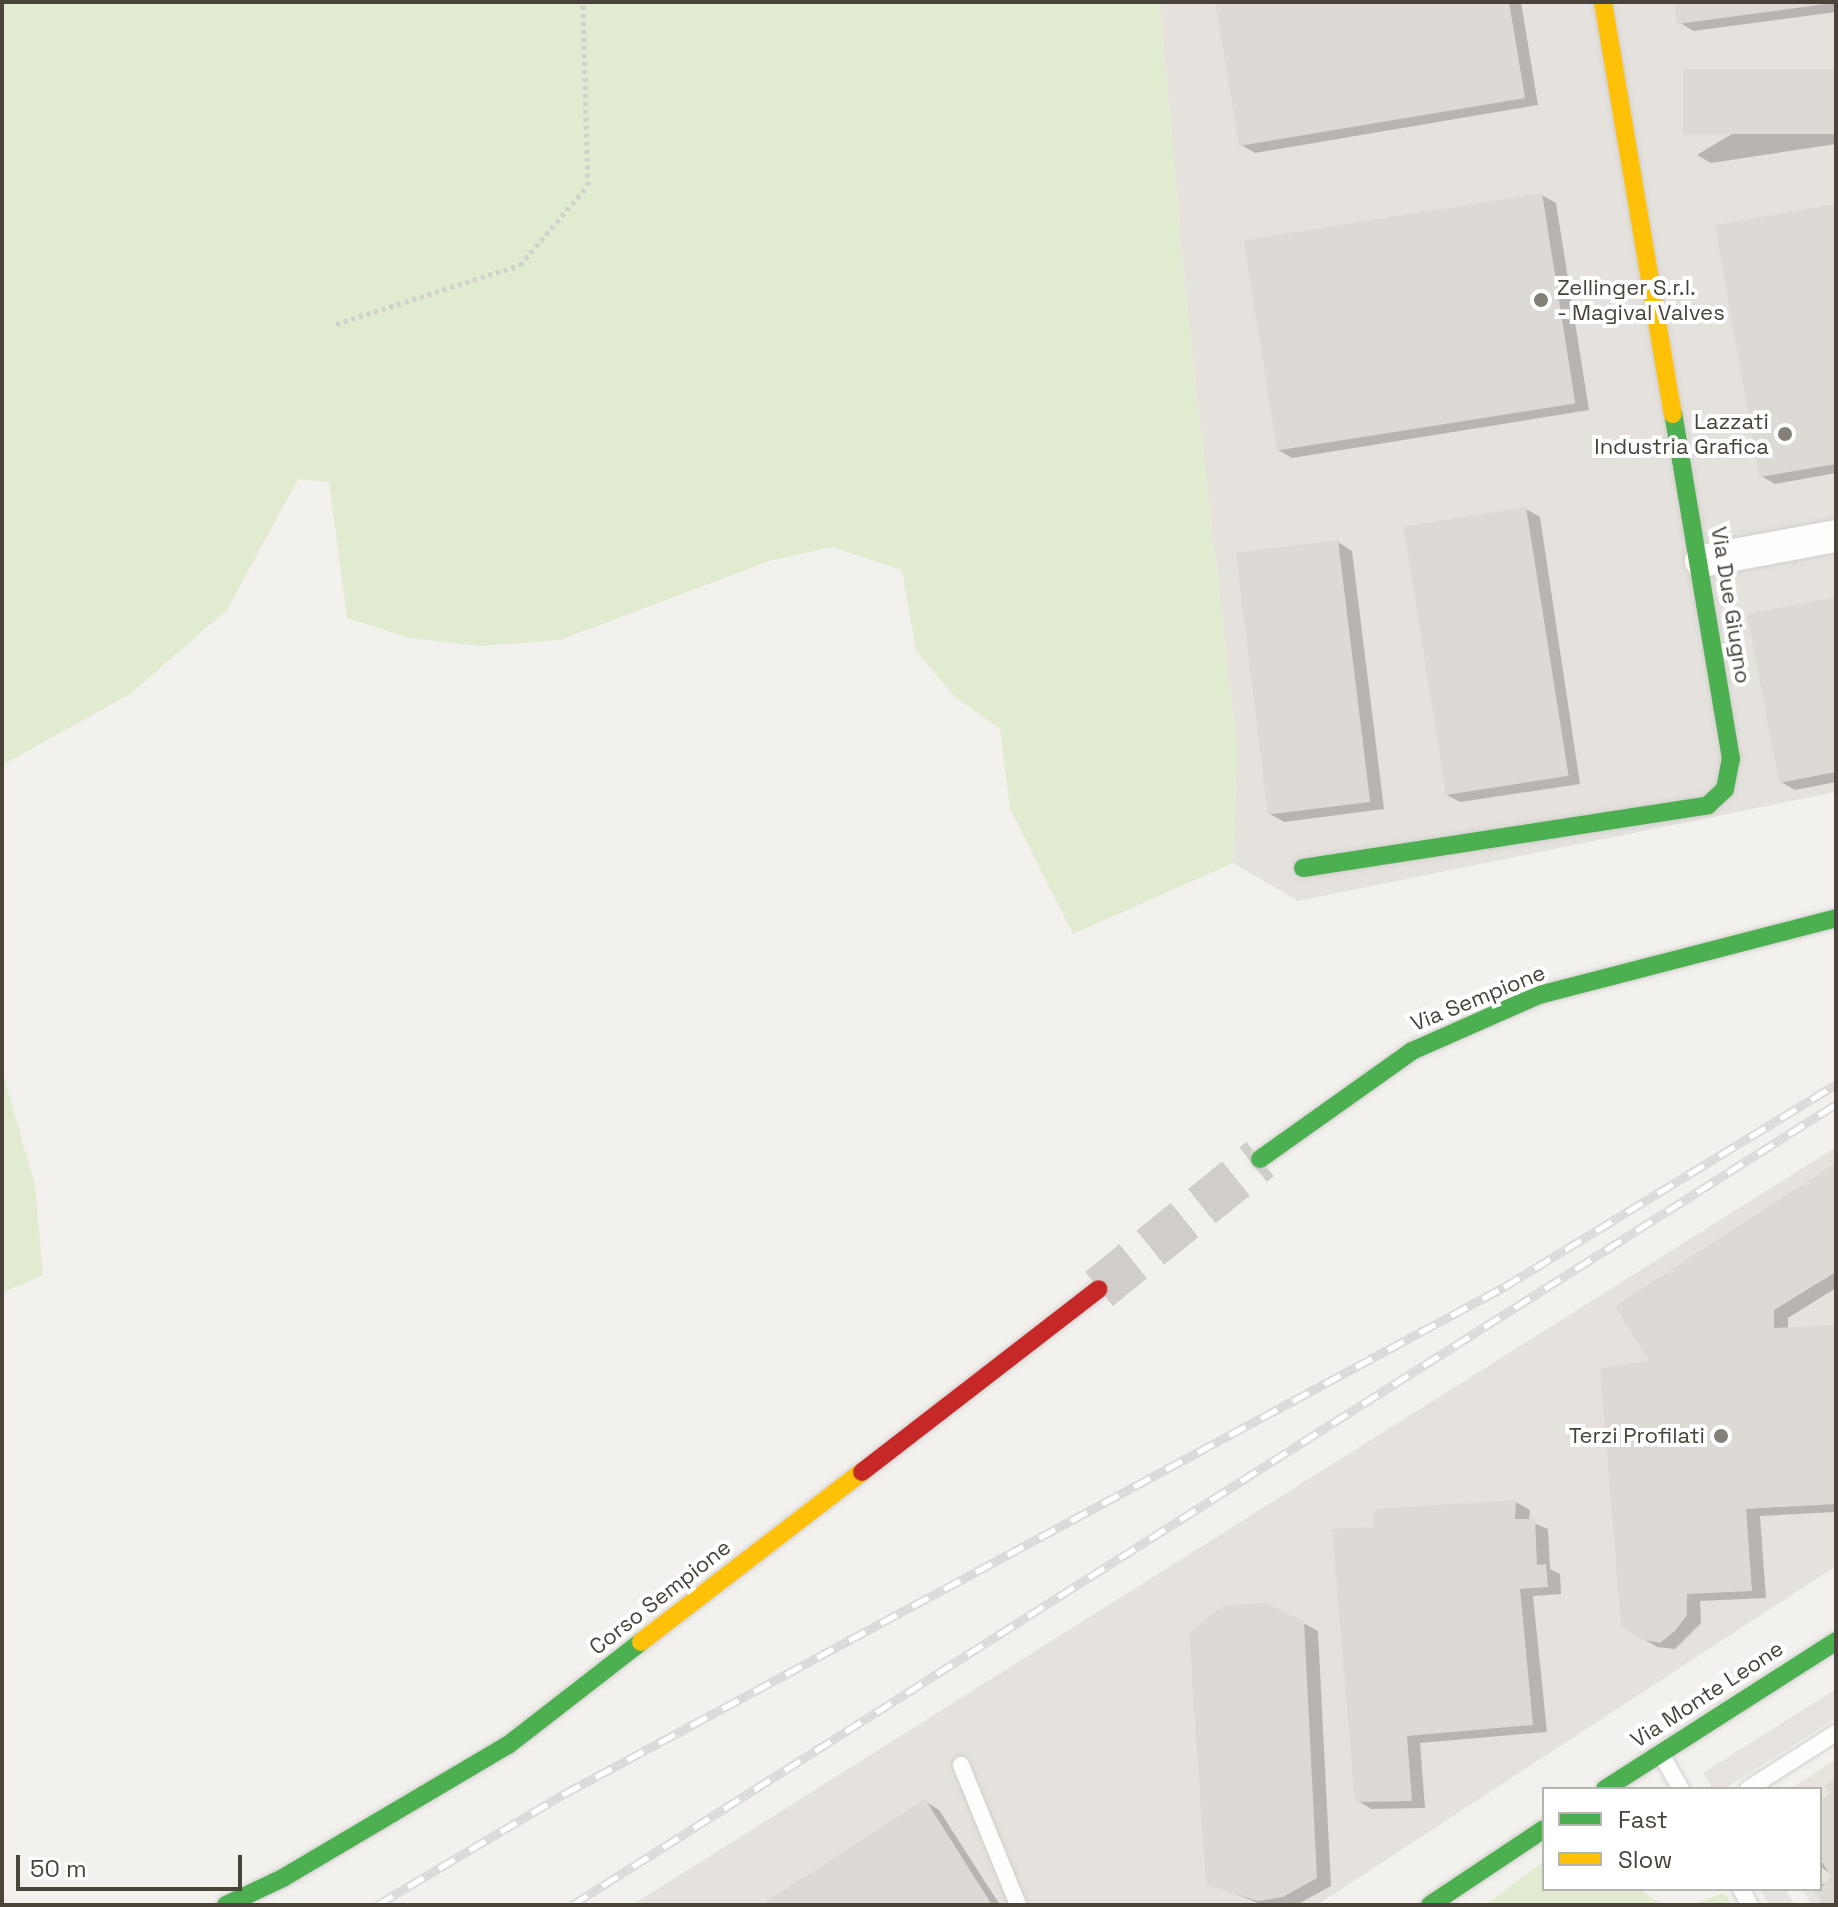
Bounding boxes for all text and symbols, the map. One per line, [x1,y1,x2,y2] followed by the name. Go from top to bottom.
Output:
[1557,274,1726,326] place label: Zellinger S.r.l. - Magival Valves
[1532,291,1550,309] marker: Zellinger S.r.l. - Magival Valves
[1594,408,1769,460] place label: Lazzati Industria Grafica
[1776,425,1794,443] marker: Lazzati Industria Grafica
[1706,525,1756,685] street label: Via Due Giugno
[1407,959,1549,1037] street label: Via Sempione
[1569,1423,1705,1449] place label: Terzi Profilati
[1712,1427,1730,1445] marker: Terzi Profilati
[584,1534,736,1660] street label: Corso Sempione
[1626,1635,1788,1753] street label: Via Monte Leone
[1542,1787,1822,1891] legend
[1618,1804,1668,1835] text: Fast
[20,1839,246,1889] scale bar
[1618,1844,1672,1875] text: Slow
[30,1853,87,1884] text: 50 m

